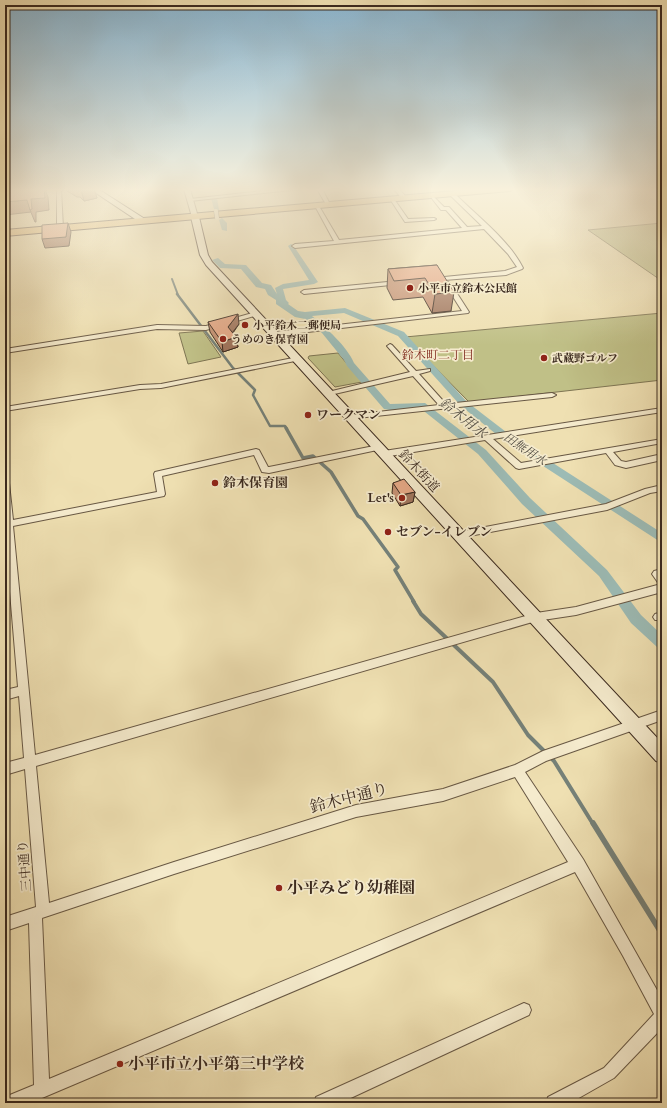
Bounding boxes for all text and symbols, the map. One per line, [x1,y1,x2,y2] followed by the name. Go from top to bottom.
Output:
[418,281,517,296] place label: 小平市立鈴木公民館
[405,283,415,293] marker: 小平市立鈴木公民館
[253,318,341,333] place label: 小平鈴木二郵便局
[240,320,250,330] marker: 小平鈴木二郵便局
[231,332,308,347] place label: うめのき保育園
[218,334,228,344] marker: うめのき保育園
[401,347,474,363] district label: 鈴木町二丁目
[552,351,618,366] place label: 武蔵野ゴルフ
[539,353,549,363] marker: 武蔵野ゴルフ
[435,393,492,444] water label: 鈴木用水
[316,406,381,424] place label: ワークマン
[303,410,313,420] marker: ワークマン
[501,429,550,470] water label: 田無用水
[395,446,443,496] street label: 鈴木街道
[223,474,288,492] place label: 鈴木保育園
[210,478,220,488] marker: 鈴木保育園
[367,489,394,507] place label: Let's
[397,493,407,503] marker: Let's
[396,523,492,541] place label: セブン-イレブン
[383,527,393,537] marker: セブン-イレブン
[307,778,390,819] street label: 鈴木中通り
[14,839,36,893] street label: 三中通り
[287,877,415,899] place label: 小平みどり幼稚園
[274,883,284,893] marker: 小平みどり幼稚園
[128,1053,305,1075] place label: 小平市立小平第三中学校
[115,1059,125,1069] marker: 小平市立小平第三中学校

